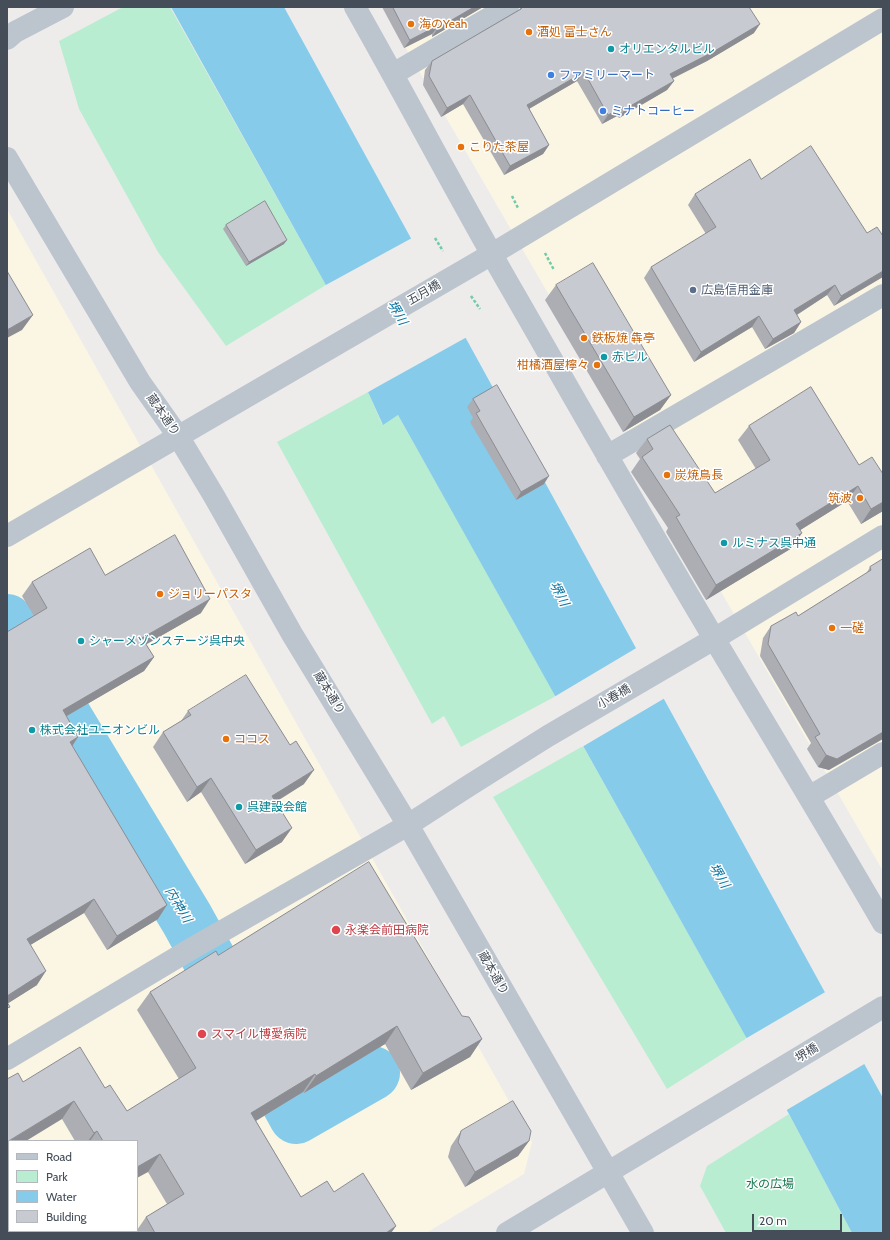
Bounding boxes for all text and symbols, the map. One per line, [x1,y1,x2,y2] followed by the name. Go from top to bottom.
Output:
[419,17,467,31] place label: 海のYeah
[406,19,416,29] marker: 海のYeah
[537,25,612,39] place label: 酒処 富士さん
[524,27,534,37] marker: 酒処 富士さん
[619,42,715,56] place label: オリエンタルビル
[606,44,616,54] marker: オリエンタルビル
[559,68,655,82] place label: ファミリーマート
[546,70,556,80] marker: ファミリーマート
[611,104,695,118] place label: ミナトコーヒー
[598,106,608,116] marker: ミナトコーヒー
[469,140,529,154] place label: こりた茶屋
[456,142,466,152] marker: こりた茶屋
[405,278,443,308] street label: 五月橋
[701,283,773,297] place label: 広島信用金庫
[688,285,698,295] marker: 広島信用金庫
[384,298,410,328] water label: 堺川
[592,331,655,345] place label: 鉄板焼 犇亭
[579,333,589,343] marker: 鉄板焼 犇亭
[612,350,648,364] place label: 赤ビル
[599,352,609,362] marker: 赤ビル
[517,358,589,372] place label: 柑橘酒屋檸々
[592,360,602,370] marker: 柑橘酒屋檸々
[143,391,183,439] street label: 蔵本通り
[675,468,723,482] place label: 炭焼鳥長
[662,470,672,480] marker: 炭焼鳥長
[828,491,852,505] place label: 筑波
[855,493,865,503] marker: 筑波
[732,536,816,550] place label: ルミナス呉中通
[719,538,729,548] marker: ルミナス呉中通
[546,579,572,609] water label: 堺川
[168,587,252,601] place label: ジョリーパスタ
[155,589,165,599] marker: ジョリーパスタ
[840,621,864,635] place label: 一磋
[827,623,837,633] marker: 一磋
[89,634,245,648] place label: シャーメゾンステージ呉中央
[76,636,86,646] marker: シャーメゾンステージ呉中央
[310,669,348,717] street label: 蔵本通り
[595,682,633,712] street label: 小春橋
[40,723,160,737] place label: 株式会社ユニオンビル
[27,725,37,735] marker: 株式会社ユニオンビル
[234,732,270,746] place label: ココス
[221,734,231,744] marker: ココス
[247,800,307,814] place label: 呉建設会館
[234,802,244,812] marker: 呉建設会館
[706,861,732,891] water label: 堺川
[161,884,195,926] water label: 内神川
[345,923,429,937] place label: 永楽会前田病院
[330,924,342,936] marker: 永楽会前田病院
[475,949,511,997] street label: 蔵本通り
[211,1027,307,1041] place label: スマイル博愛病院
[196,1028,208,1040] marker: スマイル博愛病院
[793,1041,821,1065] street label: 堺橋
[8,1140,138,1232] legend
[46,1149,72,1164] text: Road
[46,1169,68,1184] text: Park
[746,1177,794,1191] park label: 水の広場
[46,1189,76,1204] text: Water
[754,1206,844,1232] scale bar
[46,1209,87,1224] text: Building
[759,1213,787,1228] text: 20 m

